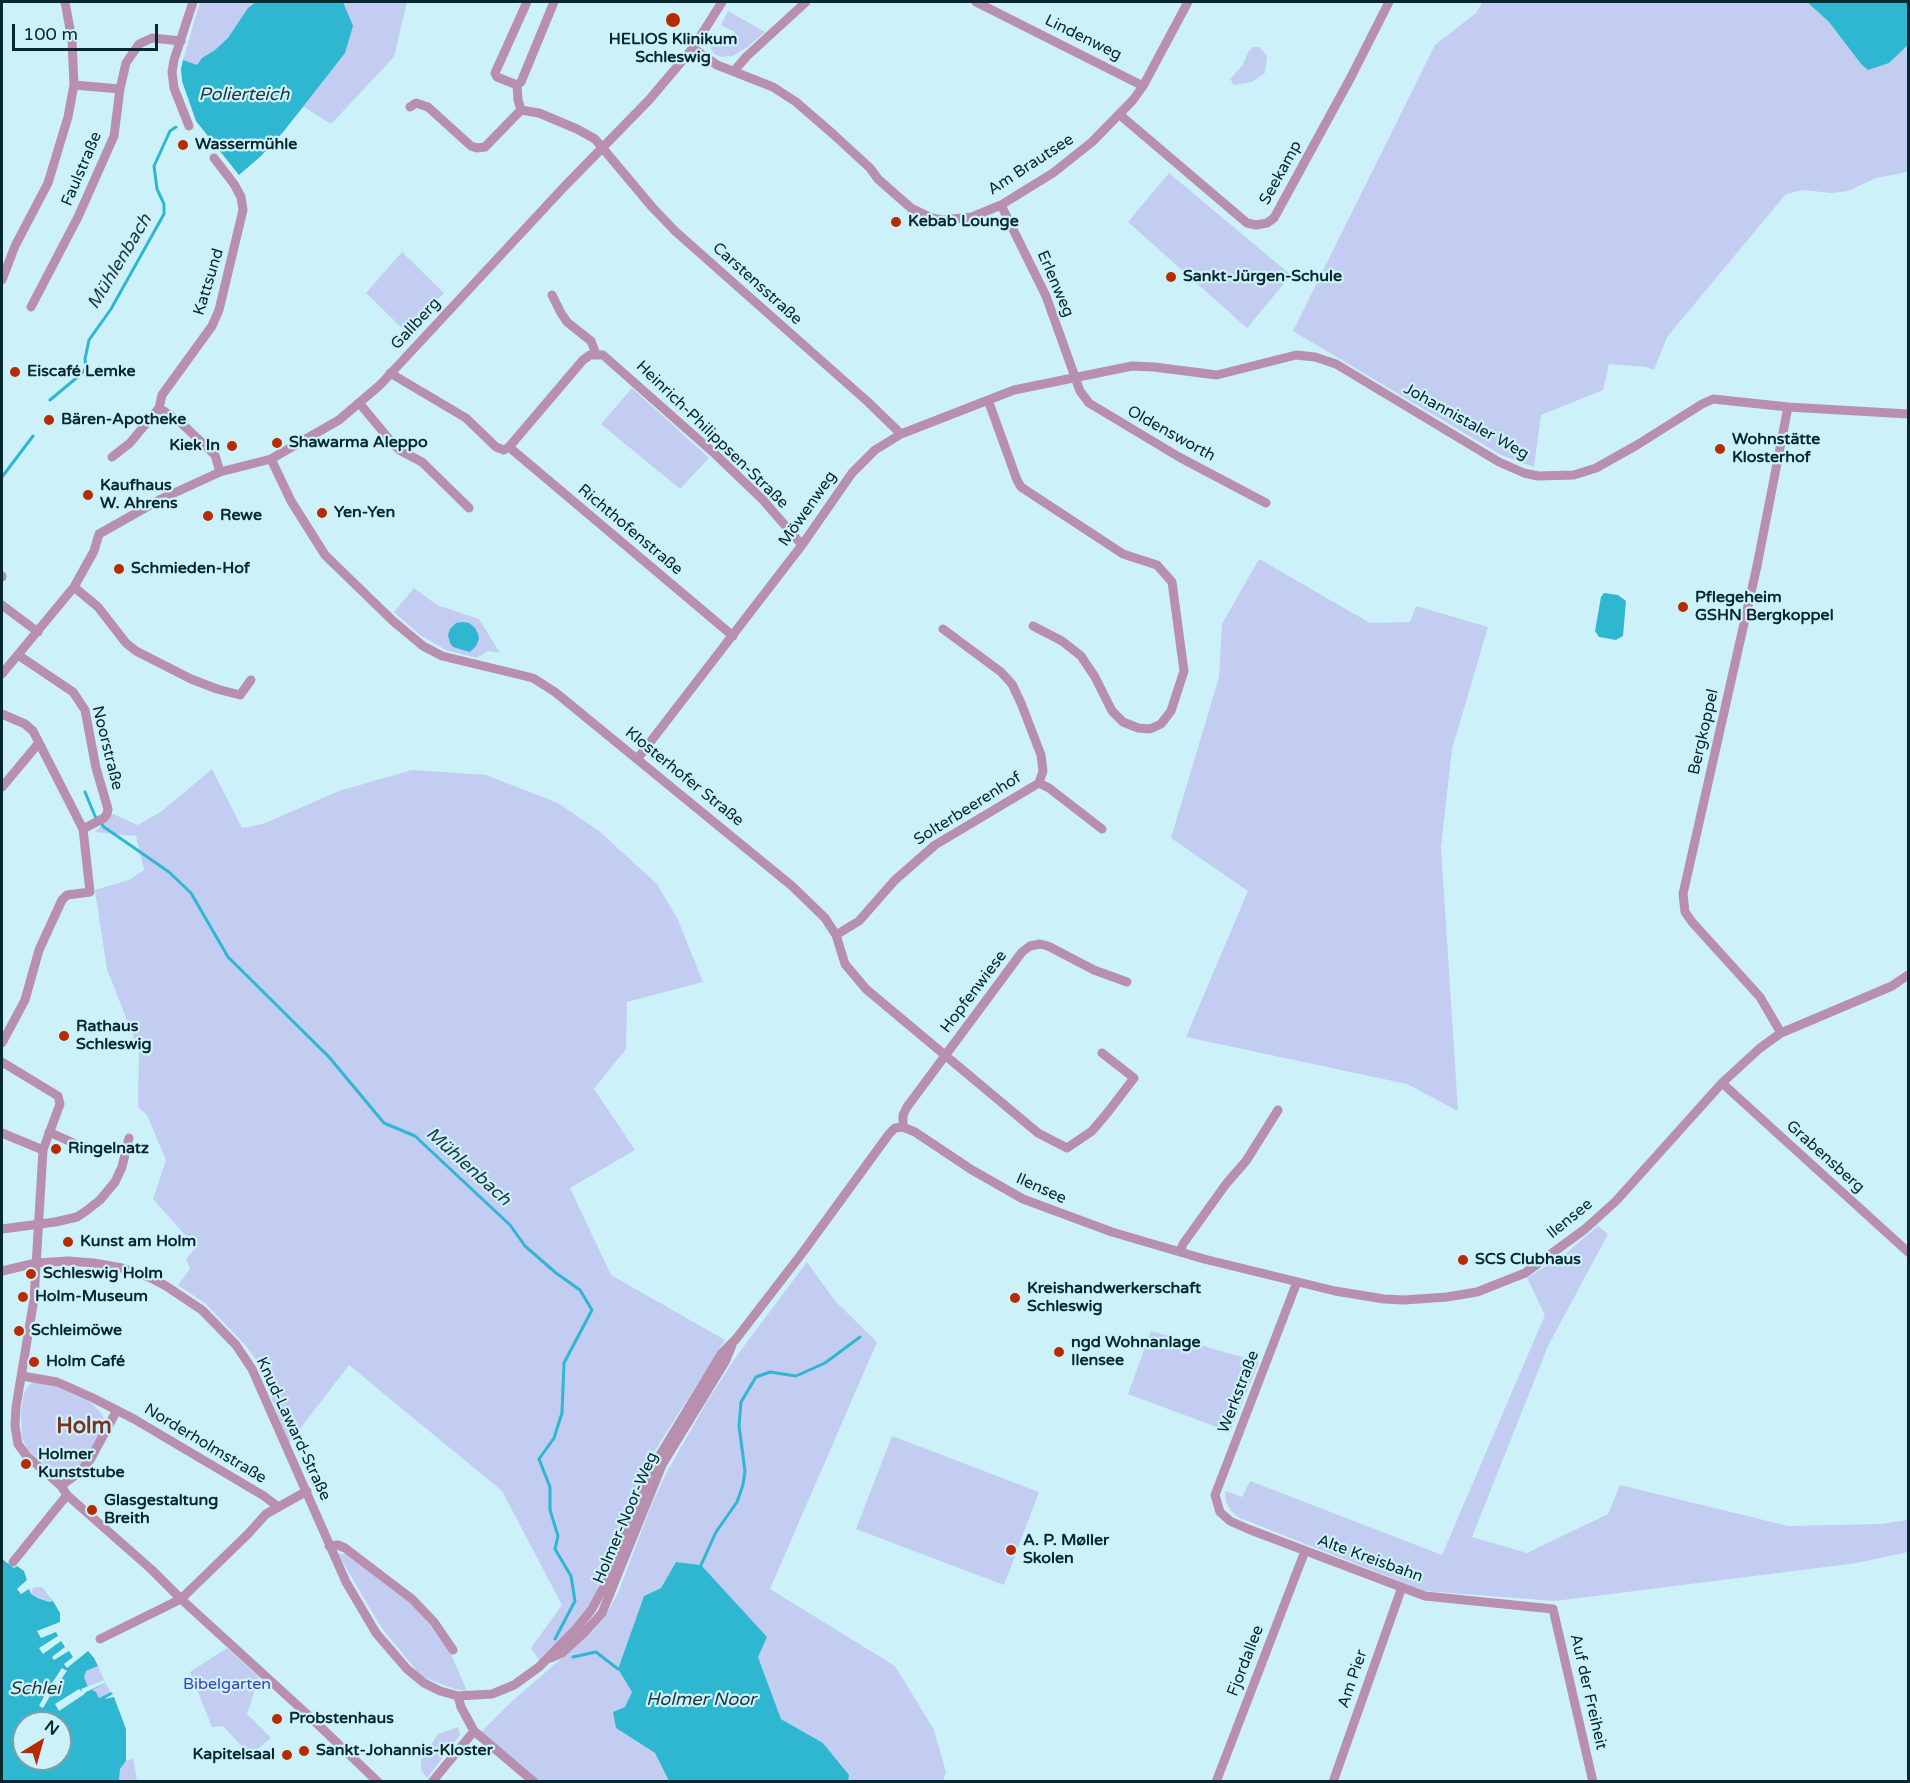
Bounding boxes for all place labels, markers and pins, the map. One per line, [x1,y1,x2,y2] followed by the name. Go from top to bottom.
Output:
[664,11,682,29] marker: HELIOS Klinikum Schleswig
[609,30,737,68] place label: HELIOS Klinikum Schleswig
[195,135,297,155] place label: Wassermühle
[176,138,190,152] marker: Wassermühle
[908,212,1019,232] place label: Kebab Lounge
[889,215,903,229] marker: Kebab Lounge
[1183,267,1342,287] place label: Sankt-Jürgen-Schule
[1164,270,1178,284] marker: Sankt-Jürgen-Schule
[27,362,136,382] place label: Eiscafé Lemke
[8,365,22,379] marker: Eiscafé Lemke
[61,410,186,430] place label: Bären-Apotheke
[42,413,56,427] marker: Bären-Apotheke
[1732,430,1820,468] place label: Wohnstätte Klosterhof
[289,433,428,453] place label: Shawarma Aleppo
[169,436,220,456] place label: Kiek In
[270,436,284,450] marker: Shawarma Aleppo
[225,439,239,453] marker: Kiek In
[1713,442,1727,456] marker: Wohnstätte Klosterhof
[100,476,178,514] place label: Kaufhaus W. Ahrens
[81,488,95,502] marker: Kaufhaus W. Ahrens
[334,503,395,523] place label: Yen-Yen
[220,506,262,526] place label: Rewe
[315,506,329,520] marker: Yen-Yen
[201,509,215,523] marker: Rewe
[131,559,250,579] place label: Schmieden-Hof
[112,562,126,576] marker: Schmieden-Hof
[1695,588,1834,626] place label: Pflegeheim GSHN Bergkoppel
[1676,600,1690,614] marker: Pflegeheim GSHN Bergkoppel
[76,1017,152,1055] place label: Rathaus Schleswig
[57,1029,71,1043] marker: Rathaus Schleswig
[68,1139,149,1159] place label: Ringelnatz
[49,1142,63,1156] marker: Ringelnatz
[80,1232,196,1252] place label: Kunst am Holm
[61,1235,75,1249] marker: Kunst am Holm
[1475,1250,1581,1270] place label: SCS Clubhaus
[1456,1253,1470,1267] marker: SCS Clubhaus
[43,1264,163,1284] place label: Schleswig Holm
[24,1267,38,1281] marker: Schleswig Holm
[1027,1279,1201,1317] place label: Kreishandwerkerschaft Schleswig
[35,1287,148,1307] place label: Holm-Museum
[16,1290,30,1304] marker: Holm-Museum
[1008,1291,1022,1305] marker: Kreishandwerkerschaft Schleswig
[31,1321,122,1341] place label: Schleimöwe
[12,1324,26,1338] marker: Schleimöwe
[1071,1333,1201,1371] place label: ngd Wohnanlage Ilensee
[1052,1345,1066,1359] marker: ngd Wohnanlage Ilensee
[46,1352,125,1372] place label: Holm Café
[27,1355,41,1369] marker: Holm Café
[38,1445,125,1483] place label: Holmer Kunststube
[19,1457,33,1471] marker: Holmer Kunststube
[104,1491,218,1529] place label: Glasgestaltung Breith
[85,1503,99,1517] marker: Glasgestaltung Breith
[1023,1531,1109,1569] place label: A. P. Møller Skolen
[1004,1543,1018,1557] marker: A. P. Møller Skolen
[289,1709,394,1729] place label: Probstenhaus
[270,1712,284,1726] marker: Probstenhaus
[316,1741,493,1761] place label: Sankt-Johannis-Kloster
[297,1744,311,1758] marker: Sankt-Johannis-Kloster
[193,1745,275,1765] place label: Kapitelsaal
[280,1748,294,1762] marker: Kapitelsaal

